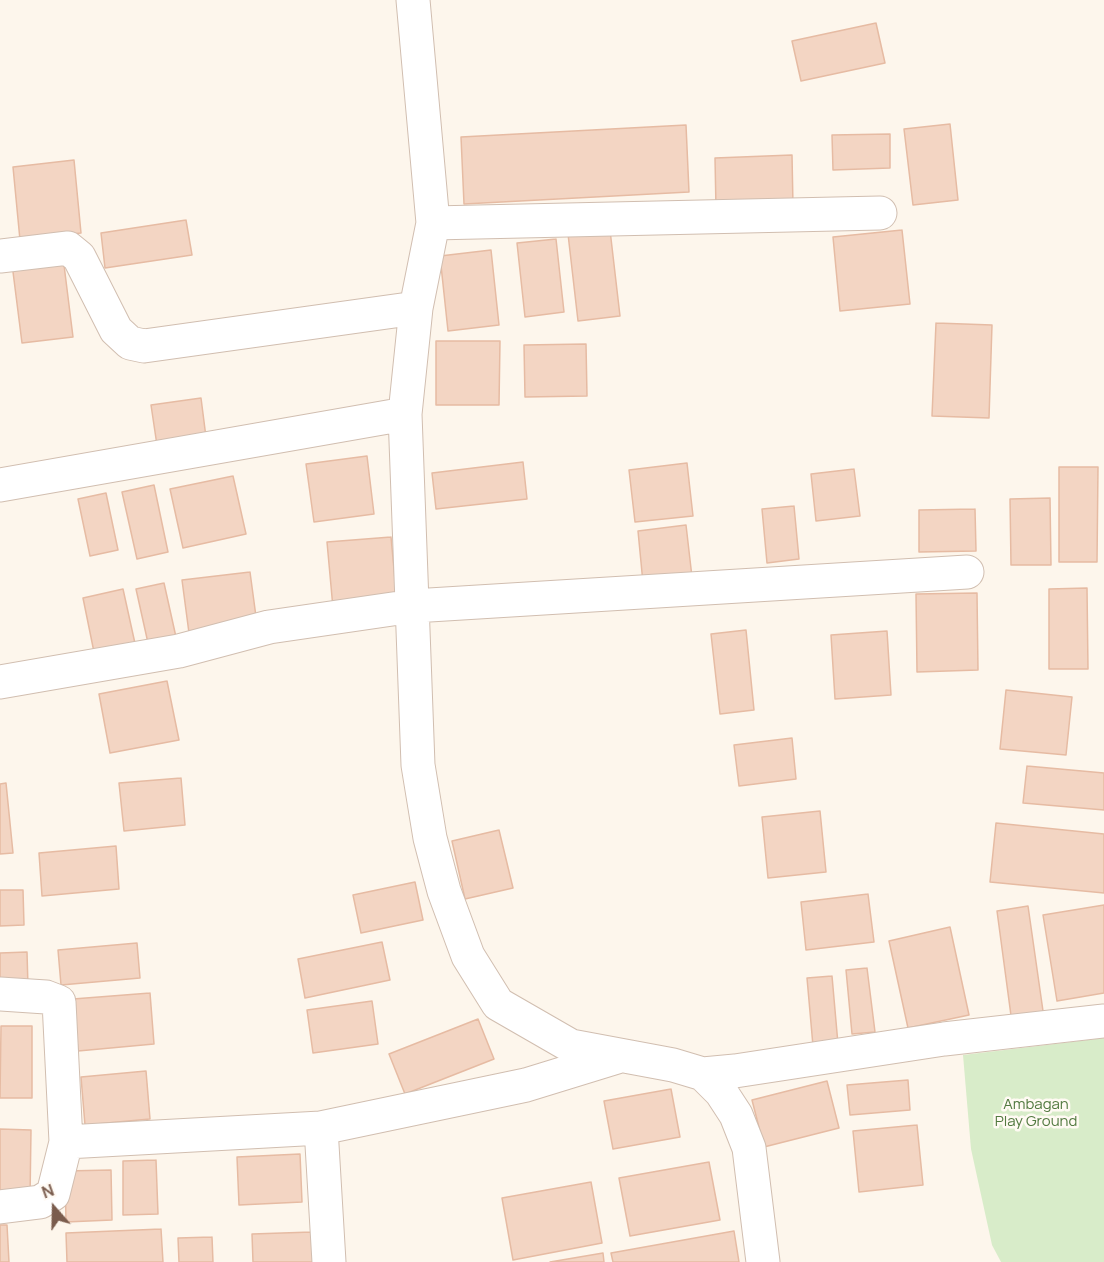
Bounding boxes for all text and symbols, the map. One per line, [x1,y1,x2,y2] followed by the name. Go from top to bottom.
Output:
[995,1096,1077,1131] park label: Ambagan Play Ground
[24,1178,84,1238] north arrow
[39,1179,57,1203] text: N

